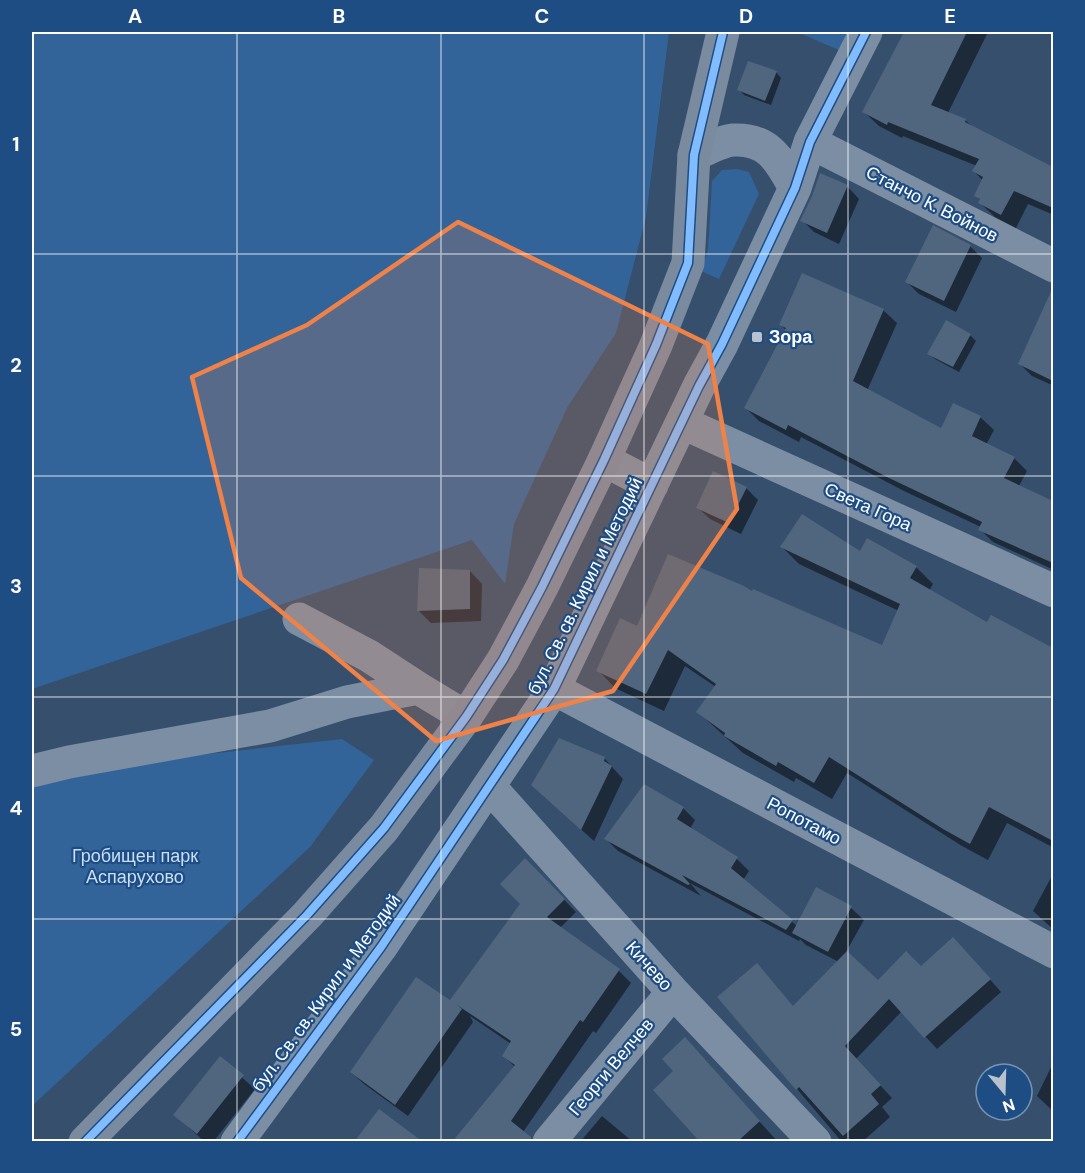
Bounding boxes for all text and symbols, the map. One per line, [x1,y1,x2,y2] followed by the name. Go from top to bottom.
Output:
[128,3,142,29] text: A
[333,3,345,29] text: B
[535,3,549,29] text: C
[739,3,753,29] text: D
[944,3,956,29] text: E
[12,131,20,157] text: 1
[862,160,1002,248] street label: Станчо К. Войнов
[769,325,813,349] place label: Зора
[750,330,764,344] marker: Зора
[10,352,22,378] text: 2
[522,473,648,699] street label: бул. Св. св. Кирил и Методий
[821,477,916,537] street label: Света Гора
[10,573,22,599] text: 3
[763,791,845,851] street label: Ропотамо
[10,795,23,821] text: 4
[72,844,198,889] park label: Гробищен парк Аспарухово
[246,889,406,1097] street label: бул. Св. св. Кирил и Методий
[620,936,678,996] street label: Кичево
[563,1013,659,1121] street label: Георги Велчев
[10,1016,22,1042] text: 5
[974,1062,1034,1122] north arrow
[1000,1094,1018,1118] text: N

